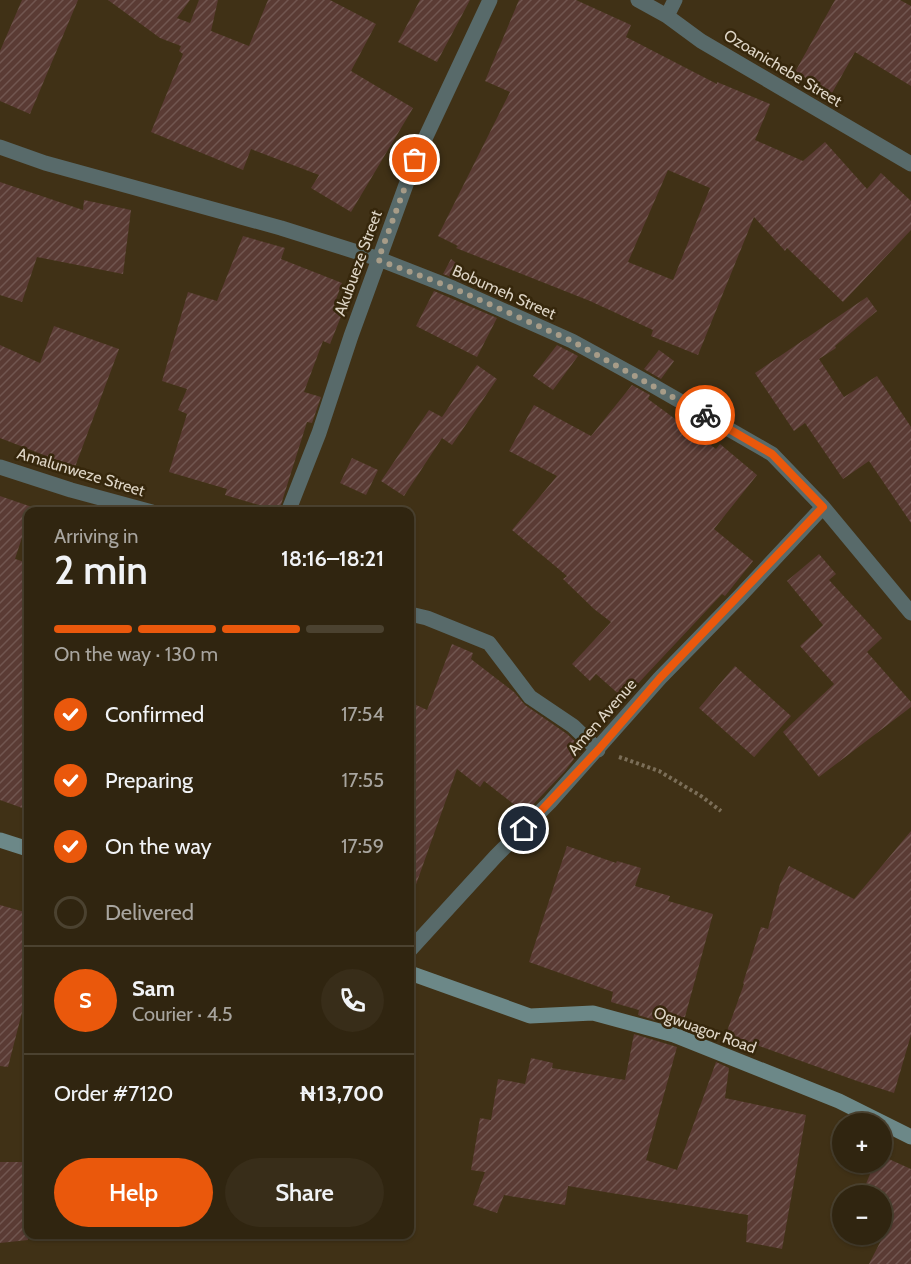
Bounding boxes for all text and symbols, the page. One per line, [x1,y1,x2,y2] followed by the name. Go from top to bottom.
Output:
[721,25,846,111] street label: Ozoanichebe Street
[389,134,440,185] pin
[398,143,431,176] icon: bag
[330,207,386,318] street label: Akubueze Street
[449,261,559,324] street label: Bobumeh Street
[675,385,735,445] courier
[689,399,722,432] icon: bike
[15,444,148,501] street label: Amalunweze Street
[54,524,138,548] text: Arriving in
[281,545,384,572] text: 18:16–18:21
[54,546,148,594] text: 2 min
[54,642,218,666] text: On the way · 130 m
[564,675,640,759] street label: Amen Avenue
[54,698,87,731] icon: check
[105,701,204,728] text: Confirmed
[341,702,384,726] text: 17:54
[54,764,87,797] icon: check
[105,767,193,794] text: Preparing
[342,768,384,792] text: 17:55
[498,803,549,854] pin
[507,812,540,845] icon: home
[54,830,87,863] icon: check
[105,833,212,860] text: On the way
[341,834,384,858] text: 17:59
[105,899,194,926] text: Delivered
[321,969,384,1032] button: phone
[132,975,175,1002] text: Sam
[79,987,92,1014] text: S
[132,1002,233,1026] text: Courier · 4.5
[651,1003,759,1057] street label: Ogwuagor Road
[54,1080,173,1107] text: Order #7120
[299,1080,384,1107] text: ₦13,700
[832,1113,892,1245] map controls
[832,1113,892,1173] button: +
[54,1158,213,1227] button: Help
[225,1158,384,1227] button: Share
[832,1185,892,1245] button: −

